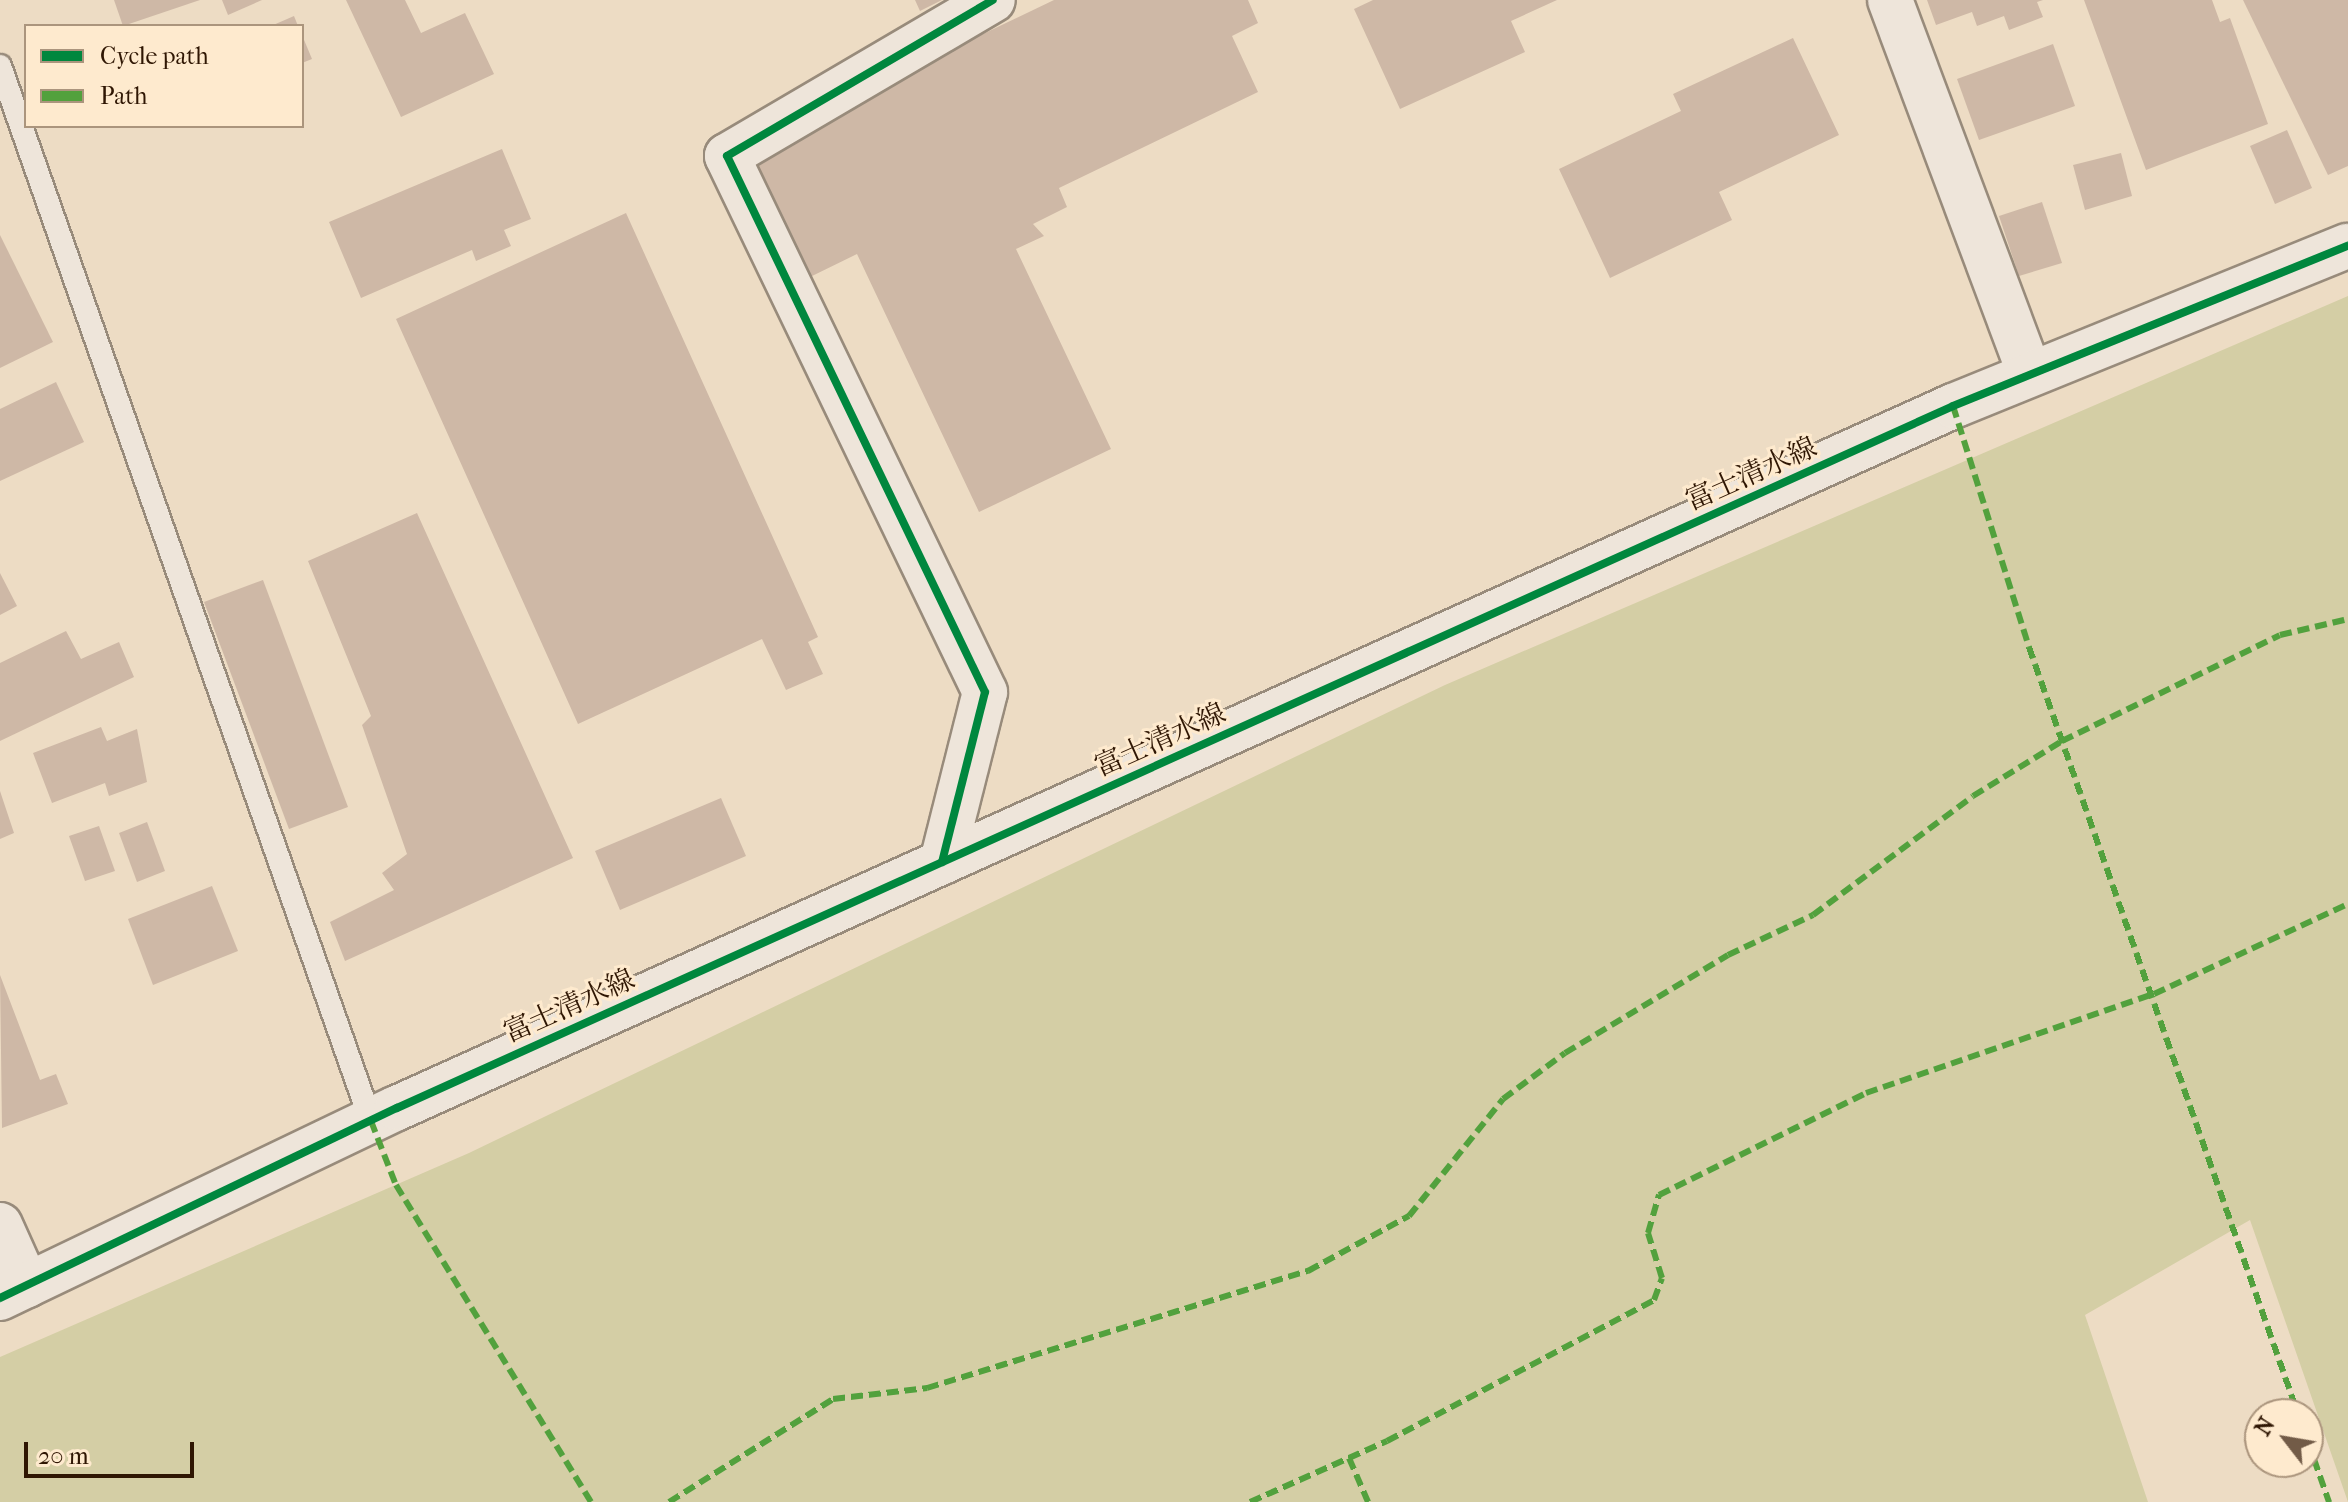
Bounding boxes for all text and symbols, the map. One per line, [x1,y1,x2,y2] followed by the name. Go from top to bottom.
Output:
[24,24,304,128] legend
[100,42,209,70] text: Cycle path
[100,82,147,110] text: Path
[1680,430,1822,518] street label: 富士清水線
[1089,696,1231,784] street label: 富士清水線
[498,962,640,1050] street label: 富士清水線
[2244,1398,2324,1478] north arrow
[2250,1413,2281,1441] text: N
[28,1426,198,1476] scale bar
[38,1442,89,1470] text: 20 m

